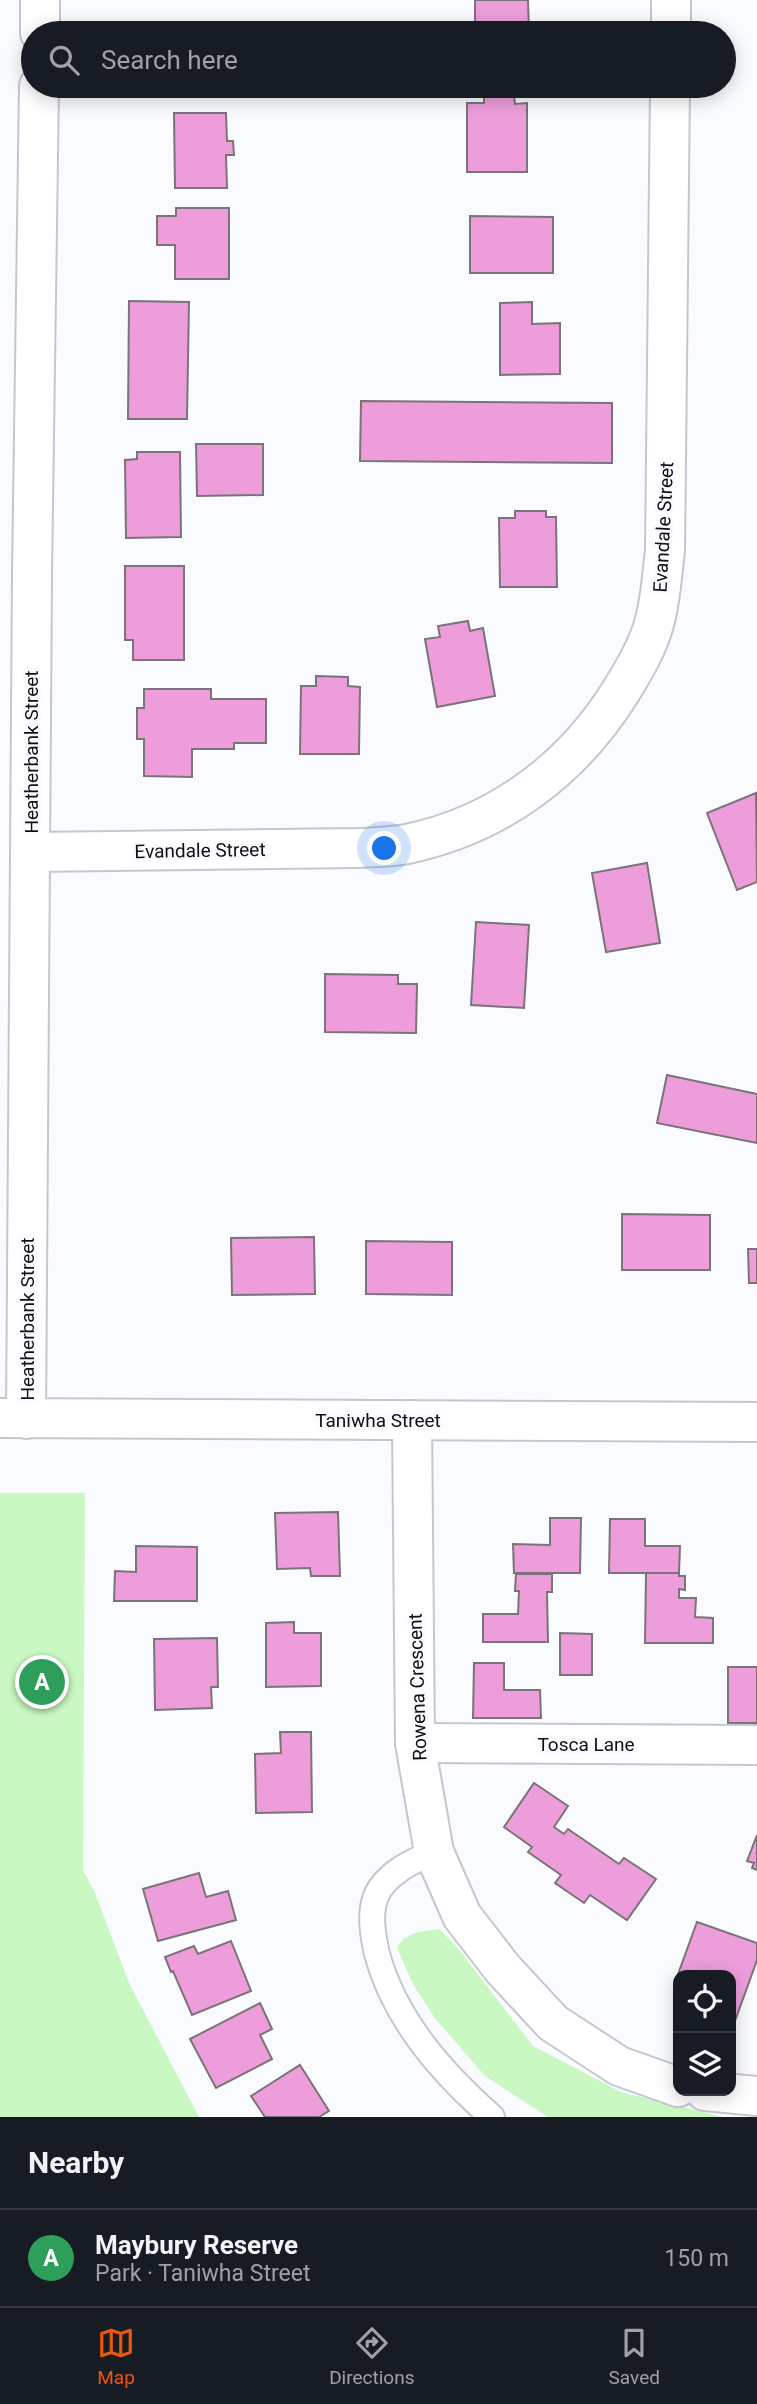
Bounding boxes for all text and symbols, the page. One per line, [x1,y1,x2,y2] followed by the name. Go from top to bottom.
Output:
[21,21,736,98] search box
[45,41,83,79] icon: search
[101,45,238,75] text: Search here
[649,461,678,593] street label: Evandale Street
[20,670,43,834] street label: Heatherbank Street
[367,831,401,865] your location
[134,838,266,863] street label: Evandale Street
[16,1237,39,1401] street label: Heatherbank Street
[315,1409,441,1432] street label: Taniwha Street
[403,1613,432,1761] street label: Rowena Crescent
[19,1656,65,1708] pin: A
[537,1733,635,1756] street label: Tosca Lane
[673,1970,736,2096] map controls
[673,1970,736,2033] button: locate
[673,2033,736,2096] button: layers
[28,2145,124,2180] text: Nearby
[95,2230,298,2260] text: Maybury Reserve
[43,2245,59,2272] text: A
[664,2245,729,2272] text: 150 m
[95,2260,310,2287] text: Park · Taniwha Street
[97,2324,135,2389] tab: Map
[329,2324,414,2389] tab: Directions
[609,2324,660,2389] tab: Saved

